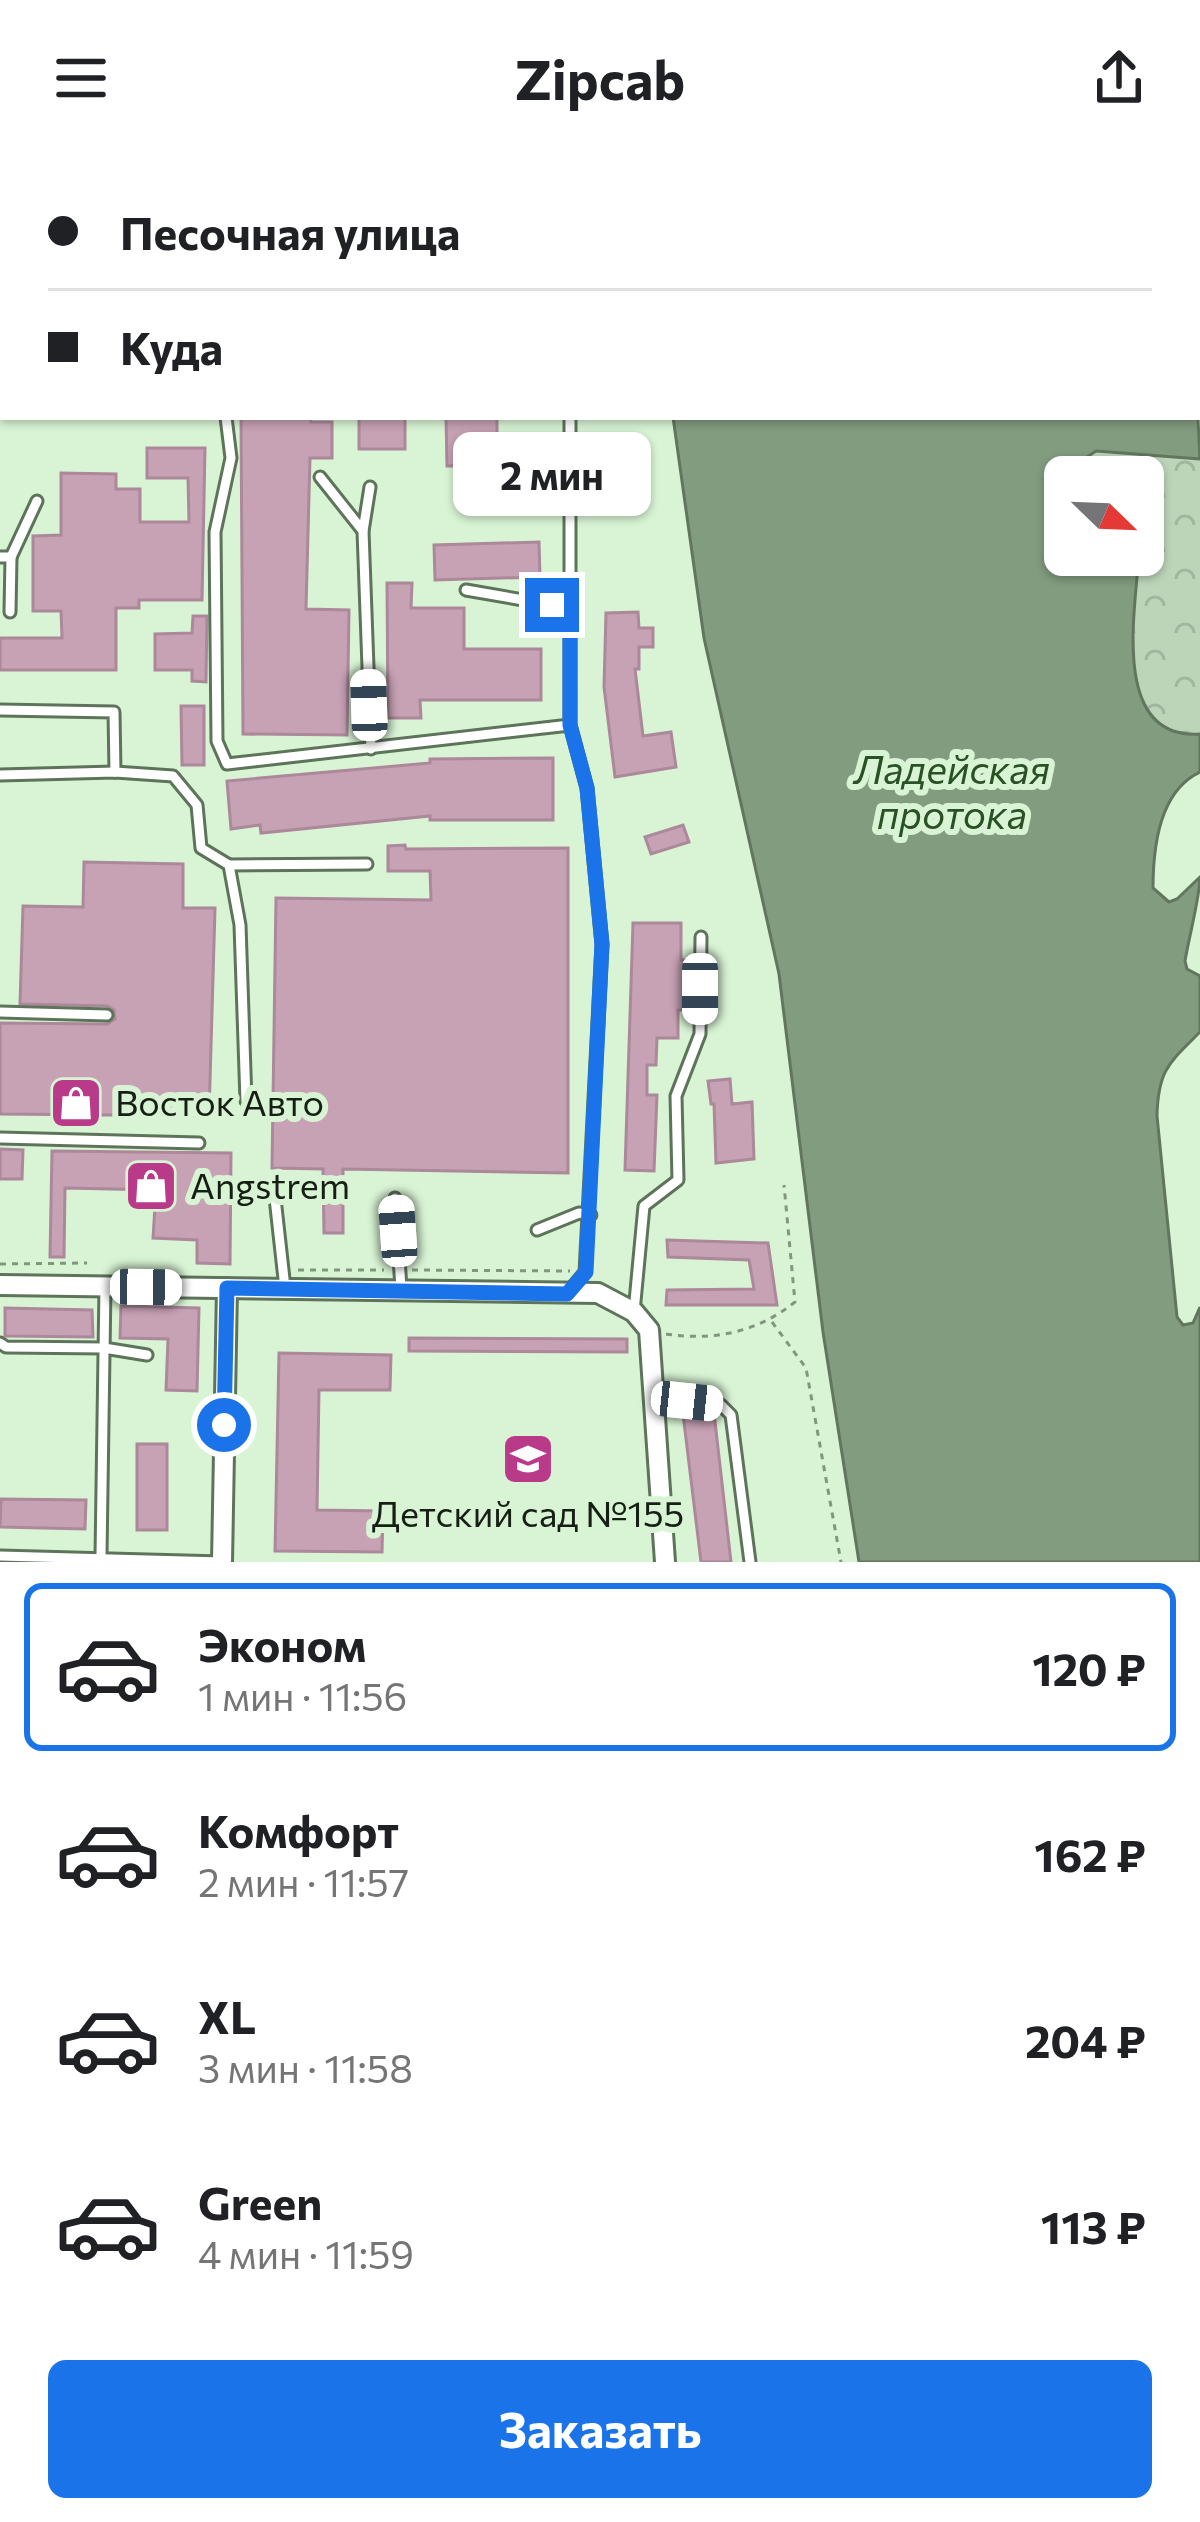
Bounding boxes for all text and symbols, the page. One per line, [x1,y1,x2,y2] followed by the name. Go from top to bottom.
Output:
[48,45,114,111] icon: menu
[515,45,685,111] text: Zipcab
[1086,45,1152,111] icon: share
[120,204,460,259] text: Песочная улица
[120,319,223,374] text: Куда
[453,431,651,515] callout: 2 мин
[500,450,604,498] text: 2 мин
[1044,456,1164,576] north arrow
[1044,456,1164,576] map controls
[525,578,579,632] route end
[350,668,388,742] car
[852,744,1050,837] water label: Ладейская протока
[682,953,718,1025] car
[48,1075,104,1131] shop icon: Восток Авто
[115,1079,324,1123] place label: Восток Авто
[123,1158,179,1214] shop icon: Angstrem
[190,1162,350,1206] place label: Angstrem
[378,1194,418,1268] car
[110,1268,182,1306] car
[649,1379,725,1423] car
[197,1398,251,1452] route start
[500,1431,556,1487] school or university icon: Детский сад №155
[372,1490,684,1534] place label: Детский сад №155
[54,1613,162,1721] icon: car
[198,1616,366,1671] text: Эконом
[1032,1640,1146,1695] text: 120 ₽
[198,1671,407,1719] text: 1 мин · 11:56
[54,1799,162,1907] icon: car
[198,1802,399,1857] text: Комфорт
[1034,1826,1146,1881] text: 162 ₽
[198,1857,409,1905] text: 2 мин · 11:57
[54,1985,162,2093] icon: car
[198,1988,256,2043] text: XL
[1025,2012,1146,2067] text: 204 ₽
[198,2043,413,2091] text: 3 мин · 11:58
[54,2171,162,2279] icon: car
[198,2174,322,2229] text: Green
[1041,2198,1146,2253] text: 113 ₽
[198,2229,414,2277] text: 4 мин · 11:59
[48,2360,1152,2498] button: Заказать

